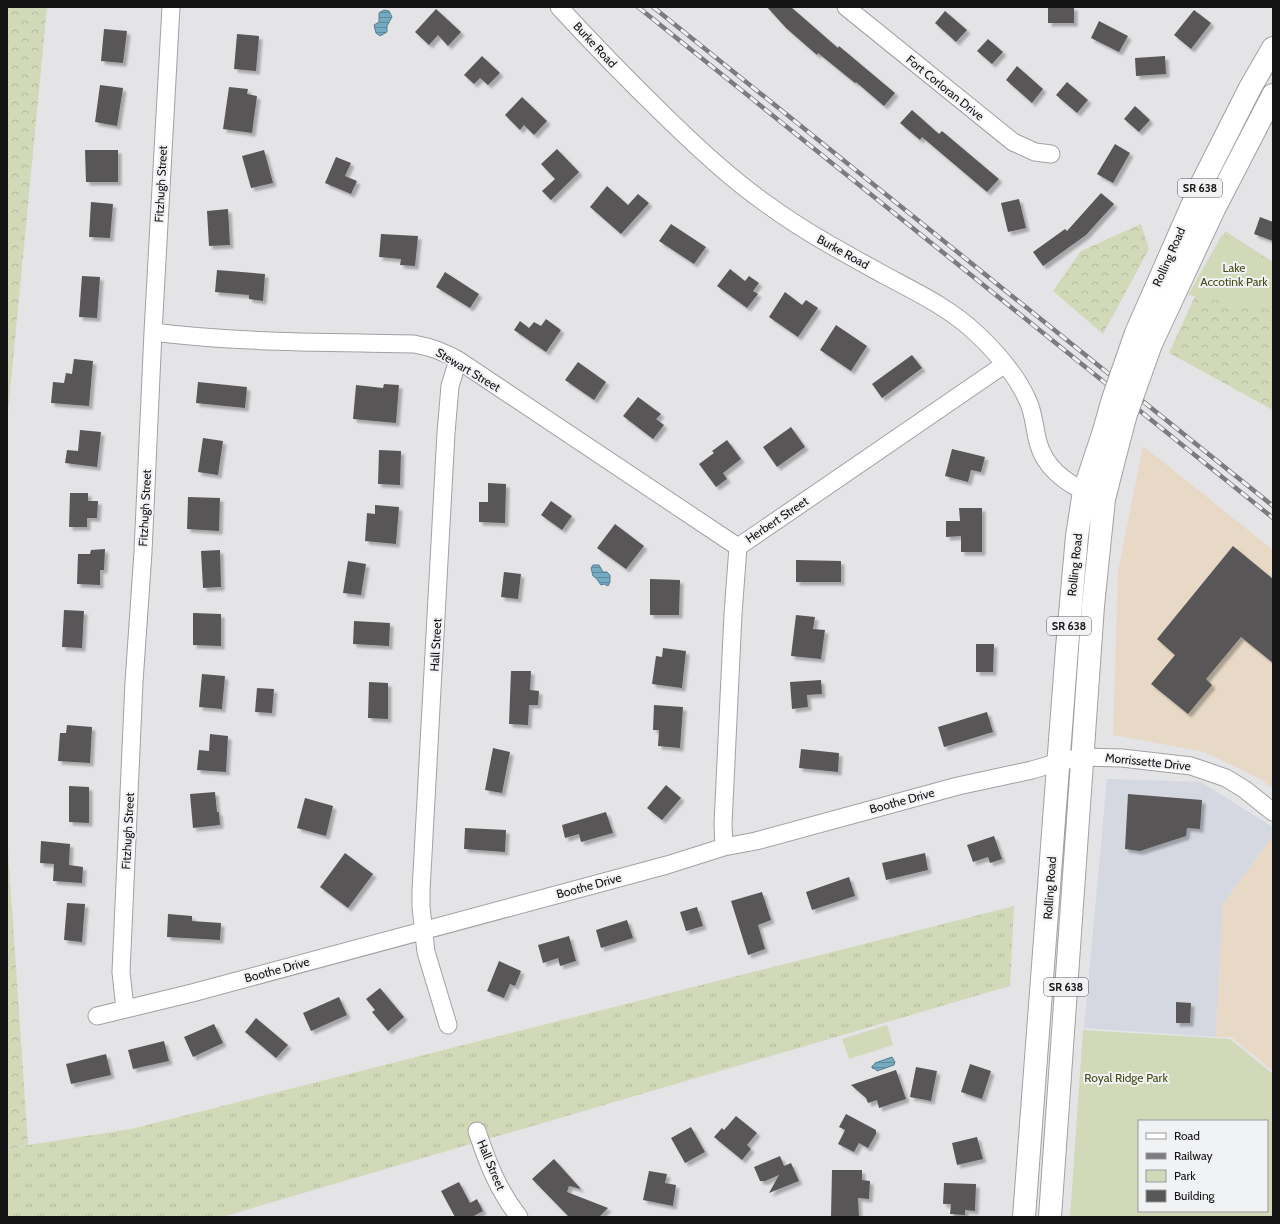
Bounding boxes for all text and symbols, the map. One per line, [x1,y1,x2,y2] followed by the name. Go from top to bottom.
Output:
[570,19,620,71] street label: Burke Road
[903,52,987,124] street label: Fort Corloran Drive
[151,145,170,223] street label: Fitzhugh Street
[1178,179,1222,197] road number: SR 638
[1149,225,1188,289] street label: Rolling Road
[815,231,872,272] street label: Burke Road
[1200,260,1268,289] park label: Lake Accotink Park
[433,344,503,395] street label: Stewart Street
[135,469,154,547] street label: Fitzhugh Street
[743,493,811,546] street label: Herbert Street
[1064,533,1085,597] street label: Rolling Road
[1047,617,1091,635] road number: SR 638
[427,618,444,672] street label: Hall Street
[1104,750,1192,773] street label: Morrissette Drive
[868,785,936,816] street label: Boothe Drive
[118,792,137,870] street label: Fitzhugh Street
[1040,856,1059,920] street label: Rolling Road
[555,870,623,901] street label: Boothe Drive
[243,954,311,985] street label: Boothe Drive
[1044,978,1088,996] road number: SR 638
[1084,1070,1168,1085] park label: Royal Ridge Park
[1138,1120,1268,1212] legend
[1174,1128,1200,1143] text: Road
[474,1137,509,1192] street label: Hall Street
[1174,1148,1212,1163] text: Railway
[1174,1168,1196,1183] text: Park
[1174,1188,1216,1203] text: Building

